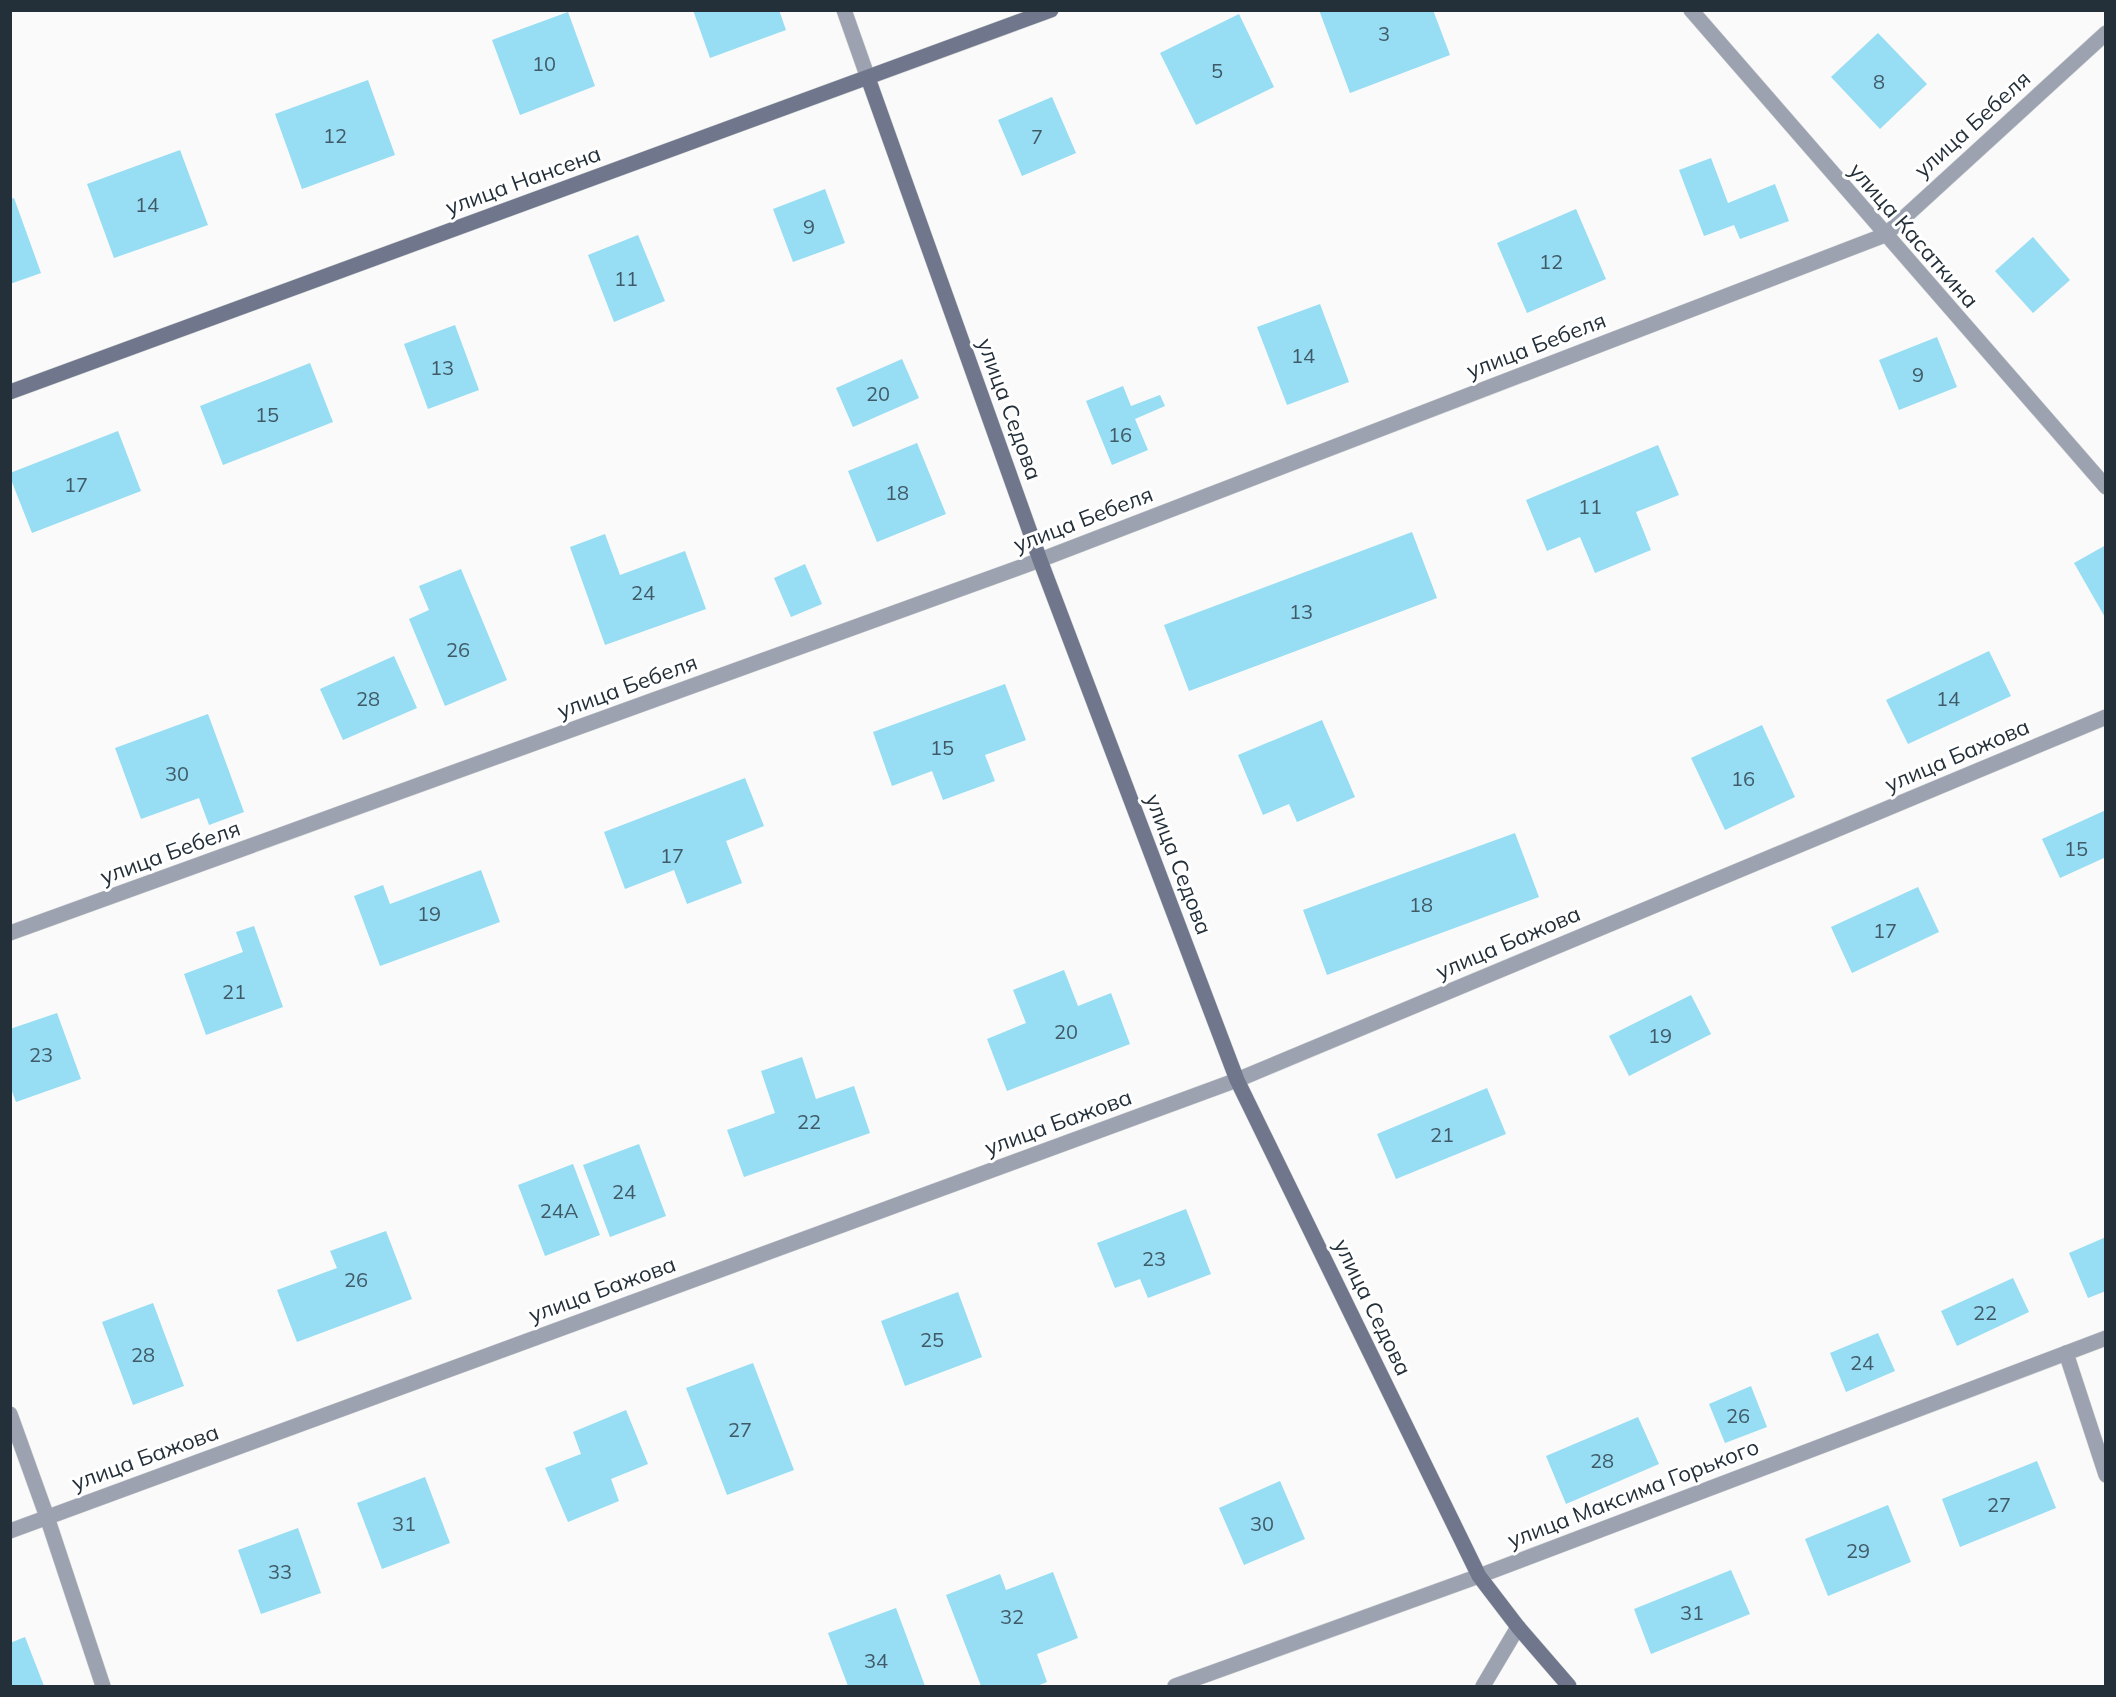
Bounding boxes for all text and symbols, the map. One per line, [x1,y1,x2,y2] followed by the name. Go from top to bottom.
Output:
[1378,21,1390,46] house number: 3
[532,51,556,76] house number: 10
[1211,58,1223,83] house number: 5
[1908,64,2036,184] street label: улица Бебеля
[1873,69,1885,94] house number: 8
[323,123,347,148] house number: 12
[1031,124,1043,149] house number: 7
[442,139,604,221] street label: улица Нансена
[1843,156,1985,314] street label: улица Касаткина
[135,192,159,217] house number: 14
[803,214,815,239] house number: 9
[1539,249,1563,274] house number: 12
[614,266,638,291] house number: 11
[1462,306,1610,384] street label: улица Бебеля
[971,334,1049,484] street label: улица Седова
[1291,343,1315,368] house number: 14
[430,355,454,380] house number: 13
[1912,362,1924,387] house number: 9
[866,381,890,406] house number: 20
[255,402,279,427] house number: 15
[1108,422,1132,447] house number: 16
[64,472,88,497] house number: 17
[885,480,909,505] house number: 18
[1009,480,1157,558] street label: улица Бебеля
[1578,494,1602,519] house number: 11
[631,580,655,605] house number: 24
[1289,599,1313,624] house number: 13
[446,637,470,662] house number: 26
[553,648,701,724] street label: улица Бебеля
[356,686,380,711] house number: 28
[1936,686,1960,711] house number: 14
[1880,712,2034,798] street label: улица Бажова
[930,735,954,760] house number: 15
[165,761,189,786] house number: 30
[1731,766,1755,791] house number: 16
[1139,790,1219,938] street label: улица Седова
[96,814,244,890] street label: улица Бебеля
[2064,836,2088,861] house number: 15
[660,843,684,868] house number: 17
[1409,892,1433,917] house number: 18
[1431,899,1585,985] street label: улица Бажова
[417,901,441,926] house number: 19
[1873,918,1897,943] house number: 17
[222,979,246,1004] house number: 21
[1054,1019,1078,1044] house number: 20
[1648,1023,1672,1048] house number: 19
[29,1042,53,1067] house number: 23
[981,1082,1135,1162] street label: улица Бажова
[797,1109,821,1134] house number: 22
[1430,1122,1454,1147] house number: 21
[612,1179,636,1204] house number: 24
[540,1198,579,1223] house number: 24А
[1328,1234,1418,1380] street label: улица Седова
[1142,1246,1166,1271] house number: 23
[525,1249,679,1329] street label: улица Бажова
[344,1267,368,1292] house number: 26
[1973,1300,1997,1325] house number: 22
[920,1327,944,1352] house number: 25
[131,1342,155,1367] house number: 28
[1850,1350,1874,1375] house number: 24
[1726,1403,1750,1428] house number: 26
[68,1417,222,1497] street label: улица Бажова
[728,1417,752,1442] house number: 27
[1503,1432,1763,1554] street label: улица Максима Горького
[1590,1448,1614,1473] house number: 28
[1987,1492,2011,1517] house number: 27
[392,1511,416,1536] house number: 31
[1250,1511,1274,1536] house number: 30
[1846,1538,1870,1563] house number: 29
[268,1559,292,1584] house number: 33
[1680,1600,1704,1625] house number: 31
[1000,1604,1024,1629] house number: 32
[864,1648,888,1673] house number: 34

